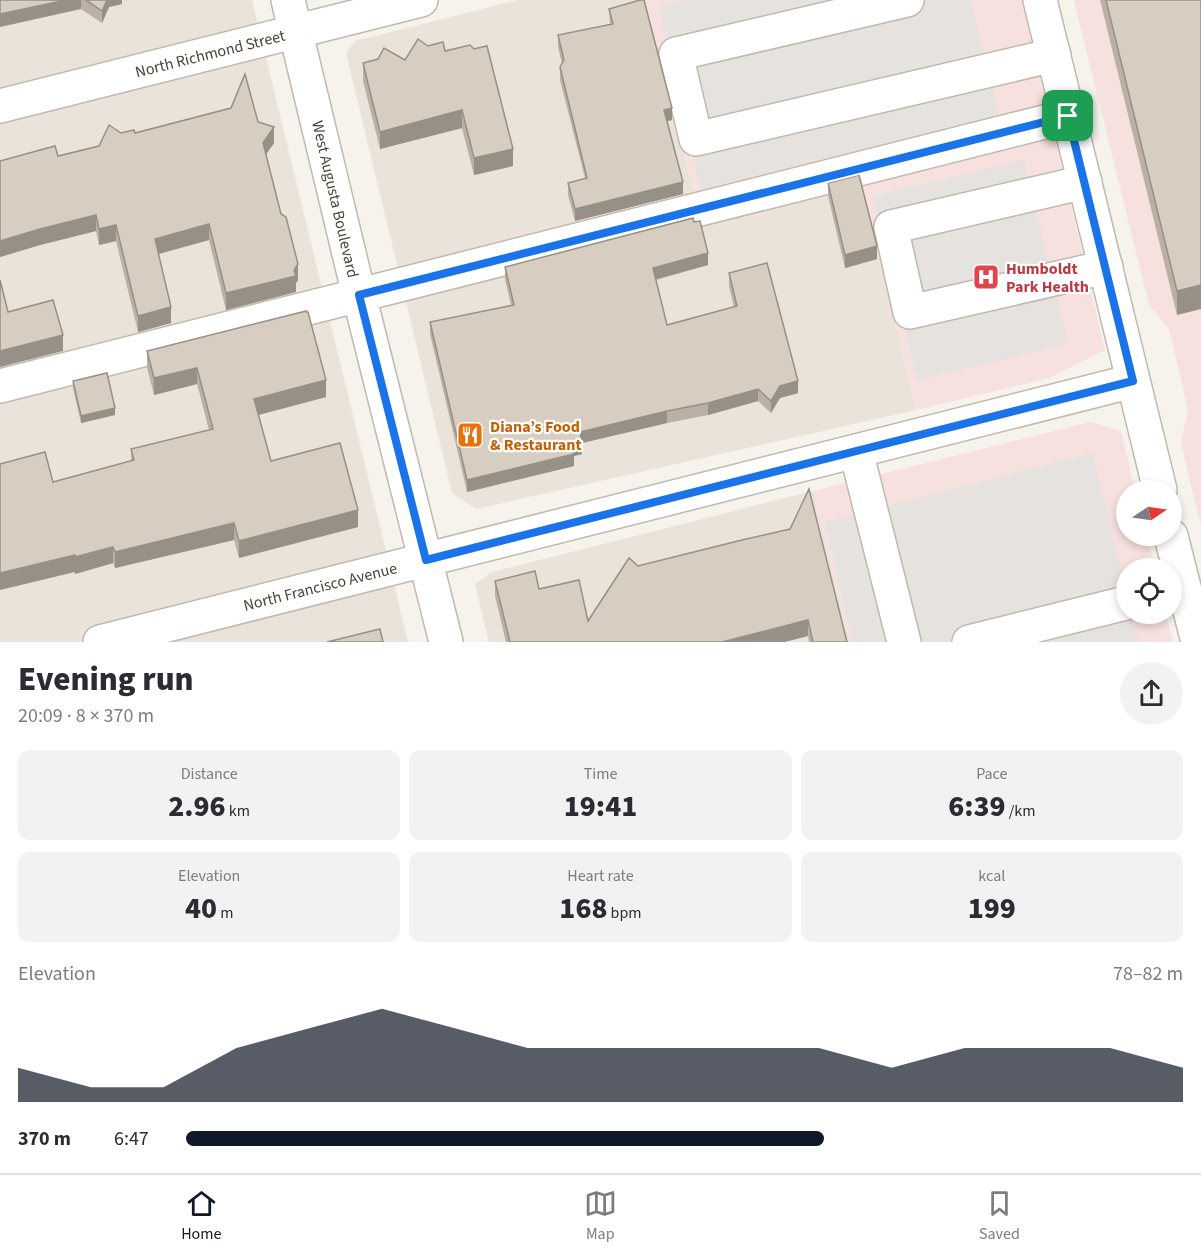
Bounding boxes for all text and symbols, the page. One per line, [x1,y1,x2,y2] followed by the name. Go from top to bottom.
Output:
[133,25,288,83] street label: North Richmond Street
[1042,90,1093,141] pin
[1051,99,1084,132] icon: arrive
[306,118,364,280] street label: West Augusta Boulevard
[1006,258,1089,298] place label: Humboldt Park Health
[971,262,1001,292] hospital icon: Humboldt Park Health
[490,416,582,456] place label: Diana’s Food & Restaurant
[455,420,485,450] restaurant icon: Diana’s Food & Restaurant
[1116,480,1182,546] north arrow
[1116,480,1182,624] map controls
[241,557,399,617] street label: North Francisco Avenue
[1116,558,1182,624] button: locate
[18,656,194,703] text: Evening run
[1120,662,1183,725] button: share
[18,702,154,730] text: 20:09 · 8 × 370 m
[181,763,238,785] text: Distance
[584,763,617,785] text: Time
[976,763,1008,785] text: Pace
[168,785,226,828] text: 2.96
[564,785,637,828] text: 19:41
[948,785,1006,828] text: 6:39
[226,800,250,822] text: km
[1006,800,1036,822] text: /km
[178,865,240,887] text: Elevation
[567,865,634,887] text: Heart rate
[978,865,1005,887] text: kcal
[185,887,217,930] text: 40
[559,887,607,930] text: 168
[968,887,1016,930] text: 199
[217,902,233,924] text: m
[607,902,642,924] text: bpm
[18,960,96,988] text: Elevation
[1113,960,1183,988] text: 78–82 m
[18,1125,71,1153] text: 370 m
[114,1125,149,1153] text: 6:47
[181,1187,221,1245] tab: Home
[584,1187,617,1245] tab: Map
[979,1187,1020,1245] tab: Saved

